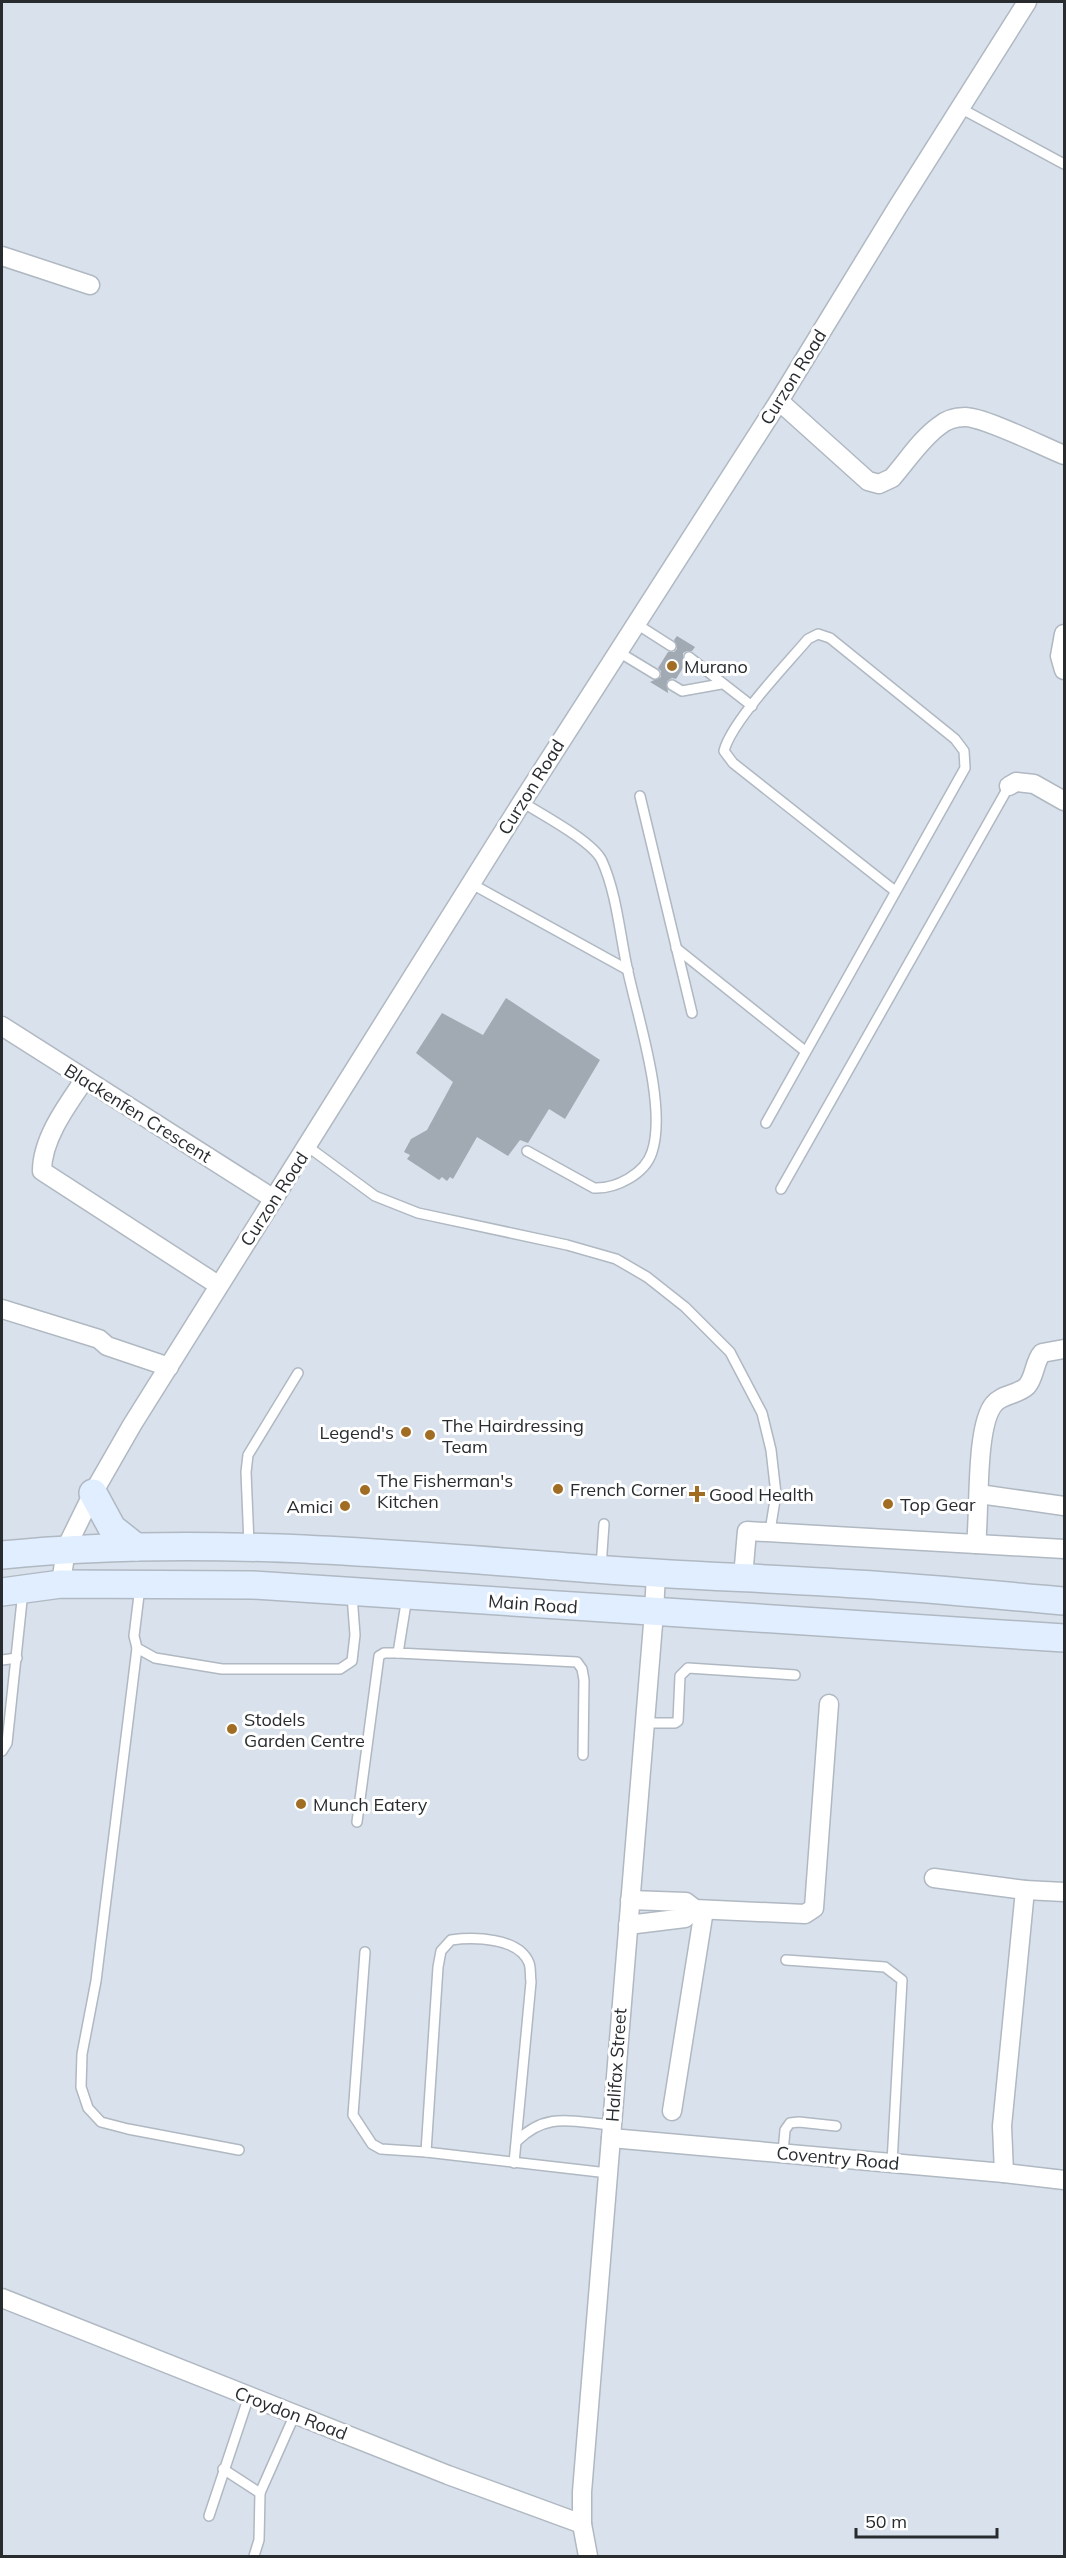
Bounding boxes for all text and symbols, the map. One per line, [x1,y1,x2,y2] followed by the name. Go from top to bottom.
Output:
[755,325,831,429] street label: Curzon Road
[684,655,748,678] place label: Murano
[665,659,679,673] marker: Murano
[493,735,569,839] street label: Curzon Road
[60,1058,216,1168] street label: Blackenfen Crescent
[235,1148,313,1250] street label: Curzon Road
[442,1414,584,1458] place label: The Hairdressing Team
[320,1421,394,1444] place label: Legend's
[399,1425,413,1439] marker: Legend's
[423,1428,437,1442] marker: The Hairdressing Team
[377,1469,513,1513] place label: The Fisherman's Kitchen
[570,1478,687,1501] place label: French Corner
[551,1482,565,1496] marker: French Corner
[358,1483,372,1497] marker: The Fisherman's Kitchen
[709,1483,814,1506] place label: Good Health
[690,1487,704,1501] marker: Good Health
[900,1493,976,1516] place label: Top Gear
[286,1495,333,1518] place label: Amici
[881,1497,895,1511] marker: Top Gear
[338,1499,352,1513] marker: Amici
[487,1589,579,1619] street label: Main Road
[244,1708,365,1752] place label: Stodels Garden Centre
[225,1722,239,1736] marker: Stodels Garden Centre
[313,1793,428,1816] place label: Munch Eatery
[294,1797,308,1811] marker: Munch Eatery
[601,2007,631,2123] street label: Halifax Street
[776,2141,900,2175] street label: Coventry Road
[231,2381,351,2445] street label: Croydon Road
[856,2501,997,2539] scale bar
[865,2510,907,2533] text: 50 m

